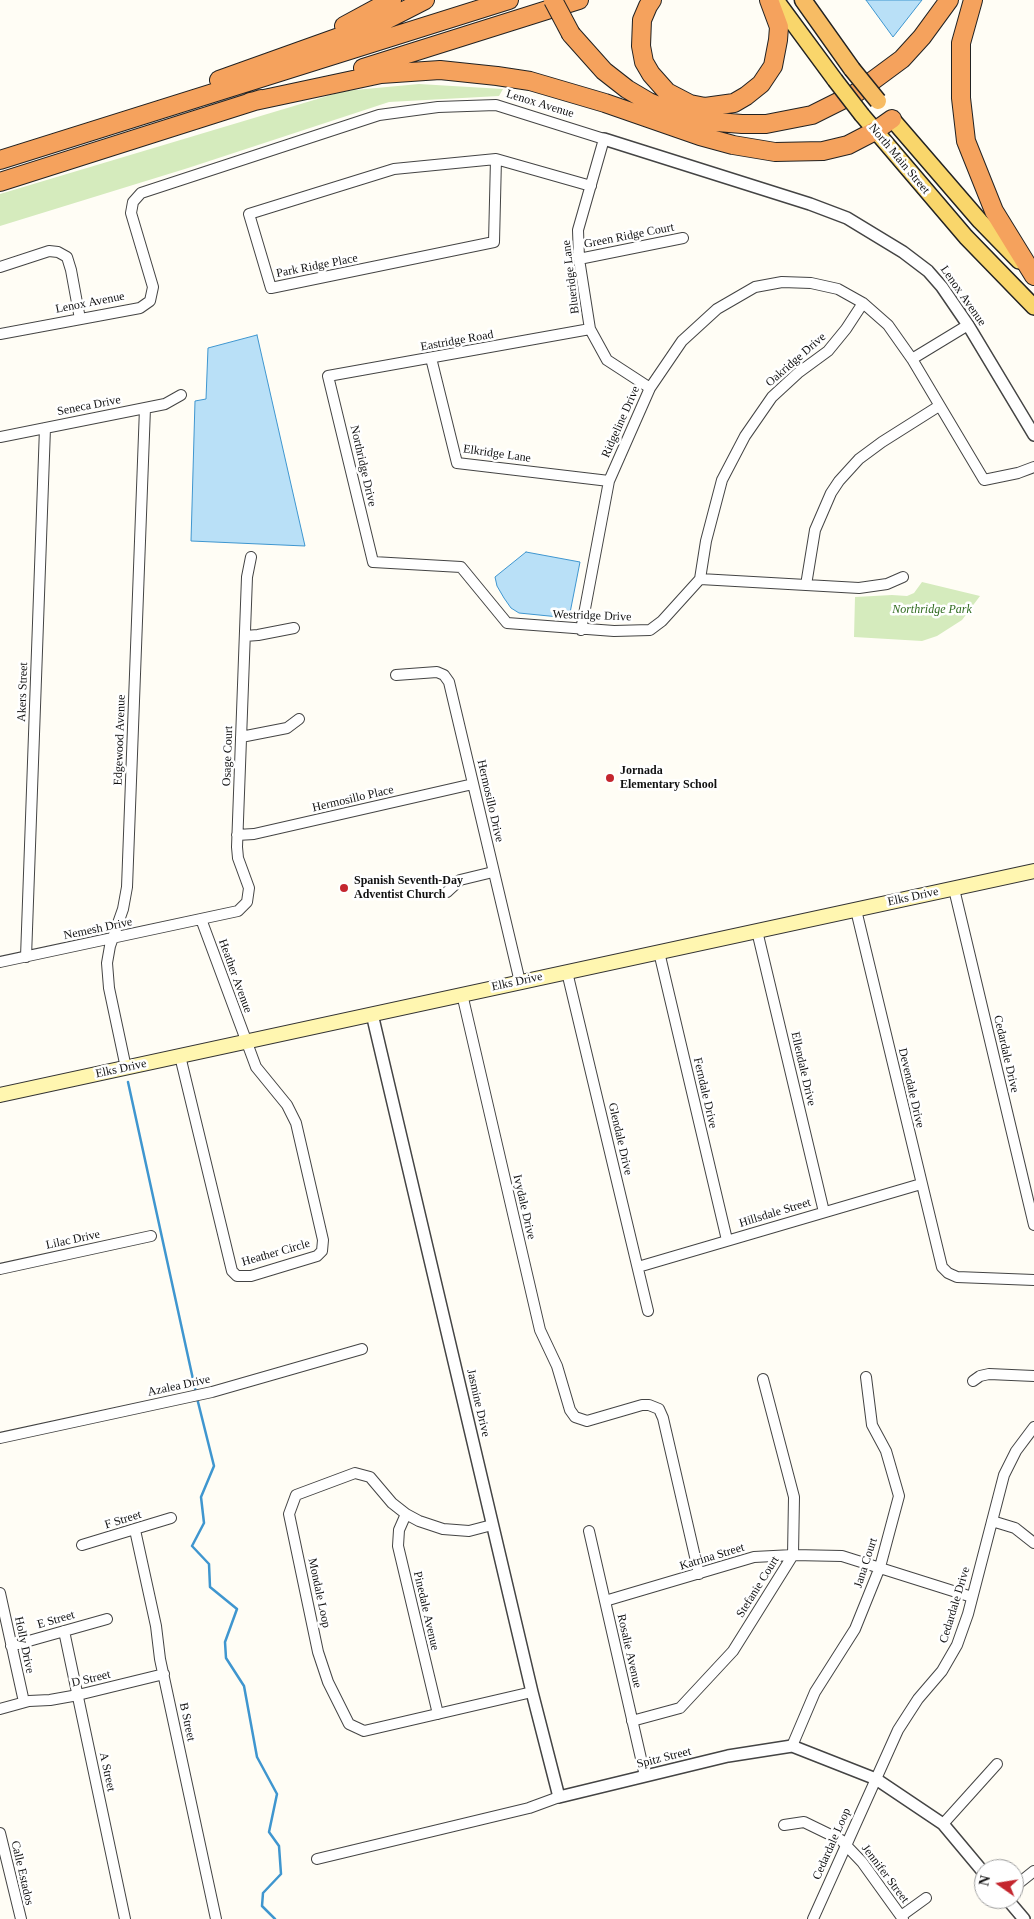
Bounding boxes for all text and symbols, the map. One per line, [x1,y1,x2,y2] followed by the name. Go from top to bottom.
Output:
[504,87,576,121] street label: Lenox Avenue
[865,121,933,197] street label: North Main Street
[583,220,675,252] street label: Green Ridge Court
[559,239,583,315] street label: Blueridge Lane
[275,251,359,281] street label: Park Ridge Place
[937,263,989,329] street label: Lenox Avenue
[54,289,126,317] street label: Lenox Avenue
[419,328,495,354] street label: Eastridge Road
[763,330,829,390] street label: Oakridge Drive
[599,384,643,460] street label: Ridgeline Drive
[56,393,122,419] street label: Seneca Drive
[347,424,379,508] street label: Northridge Drive
[462,442,532,466] street label: Elkridge Lane
[892,603,972,617] park label: Northridge Park
[552,607,632,625] street label: Westridge Drive
[15,662,31,722] street label: Akers Street
[111,694,129,786] street label: Edgewood Avenue
[220,726,236,786] street label: Osage Court
[474,758,506,844] street label: Hermosillo Drive
[620,764,717,792] place label: Jornada Elementary School
[604,772,616,784] marker: Jornada Elementary School
[311,783,395,815] street label: Hermosillo Place
[354,874,463,902] place label: Spanish Seventh-Day Adventist Church
[338,882,350,894] marker: Spanish Seventh-Day Adventist Church
[886,885,940,909] street label: Elks Drive
[62,915,134,943] street label: Nemesh Drive
[215,937,255,1015] street label: Heather Avenue
[490,970,544,994] street label: Elks Drive
[990,1014,1022,1094] street label: Cedardale Drive
[787,1031,819,1107] street label: Ellendale Drive
[895,1047,927,1129] street label: Devendale Drive
[690,1056,720,1130] street label: Ferndale Drive
[94,1057,148,1081] street label: Elks Drive
[605,1102,635,1176] street label: Glendale Drive
[510,1173,538,1241] street label: Ivydale Drive
[737,1195,813,1231] street label: Hillsdale Street
[45,1227,101,1253] street label: Lilac Drive
[240,1236,312,1270] street label: Heather Circle
[463,1368,493,1438] street label: Jasmine Drive
[146,1372,212,1400] street label: Azalea Drive
[103,1508,143,1532] street label: F Street
[851,1536,881,1590] street label: Jana Court
[678,1540,746,1574] street label: Katrina Street
[733,1554,783,1620] street label: Stefanie Court
[305,1557,333,1629] street label: Mondale Loop
[937,1565,973,1645] street label: Cedardale Drive
[410,1570,442,1652] street label: Pinedale Avenue
[36,1608,76,1632] street label: E Street
[614,1613,644,1689] street label: Rosalie Avenue
[11,1615,37,1675] street label: Holly Drive
[70,1668,112,1690] street label: D Street
[176,1701,198,1743] street label: B Street
[635,1744,693,1772] street label: Spitz Street
[96,1751,118,1793] street label: A Street
[810,1806,854,1882] street label: Cedardale Loop
[8,1839,36,1907] street label: Calle Estados
[858,1842,912,1906] street label: Jennifer Street
[974,1859,1024,1909] north arrow
[976,1874,993,1887] text: N

